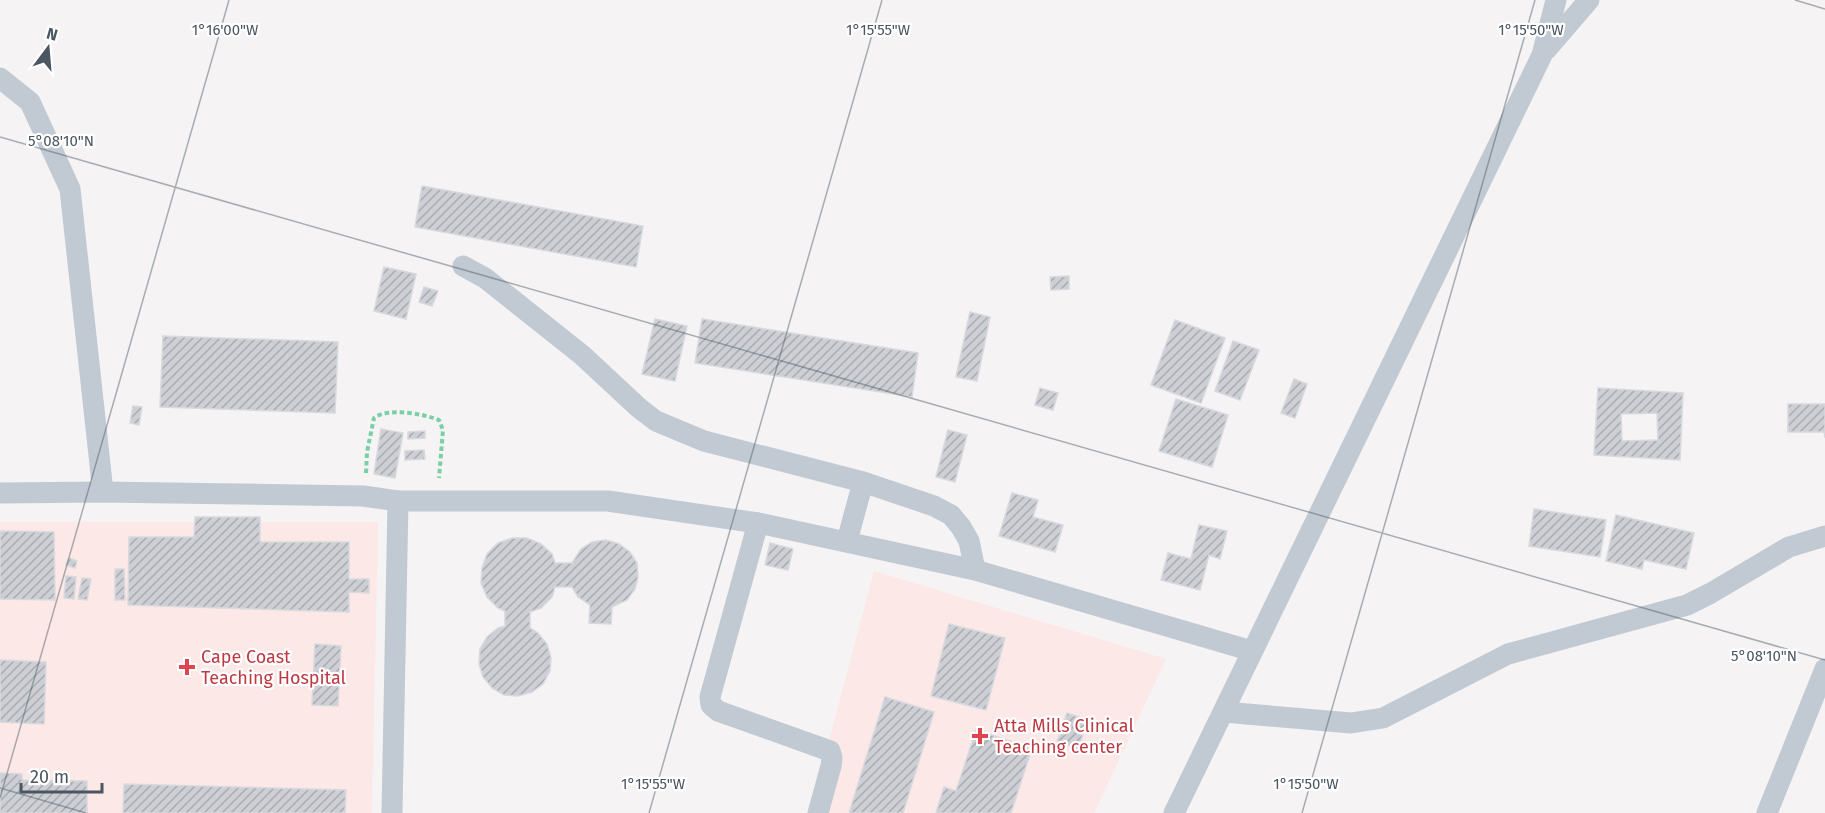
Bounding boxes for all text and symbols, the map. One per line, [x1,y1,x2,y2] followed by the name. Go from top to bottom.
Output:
[18,18,78,78] north arrow
[192,21,259,39] text: 1°16'00"W
[846,21,911,39] text: 1°15'55"W
[1498,21,1564,39] text: 1°15'50"W
[44,23,60,45] text: N
[28,132,94,150] text: 5°08'10"N
[201,646,346,689] place label: Cape Coast Teaching Hospital
[1731,647,1797,665] text: 5°08'10"N
[178,658,196,676] marker: Cape Coast Teaching Hospital
[994,715,1134,758] place label: Atta Mills Clinical Teaching center
[971,727,989,745] marker: Atta Mills Clinical Teaching center
[21,756,102,794] scale bar
[30,766,69,788] text: 20 m
[621,775,686,793] text: 1°15'55"W
[1273,775,1339,793] text: 1°15'50"W

